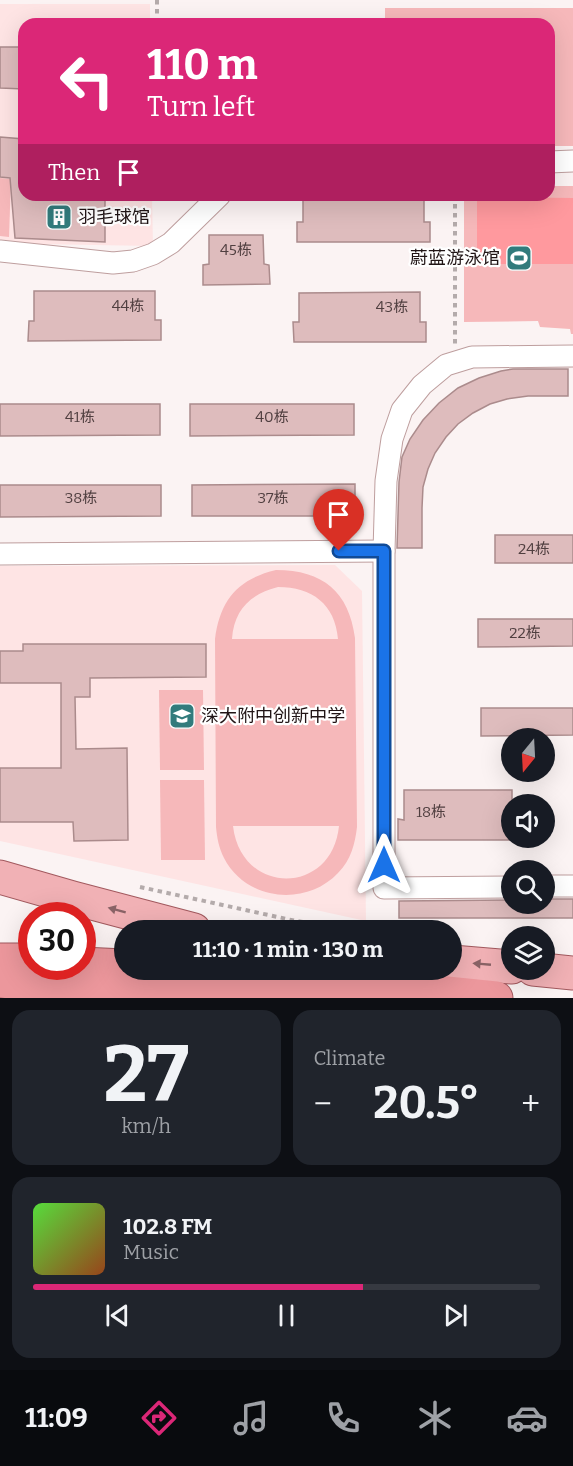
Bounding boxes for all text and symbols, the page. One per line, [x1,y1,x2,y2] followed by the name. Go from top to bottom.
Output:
[147,40,258,90] text: 110 m
[48,42,126,120] icon: left
[147,91,255,123] text: Turn left
[112,156,145,189] icon: arrive
[48,159,100,186] text: Then
[44,202,74,232] building icon: 羽毛球馆
[78,206,150,228] place label: 羽毛球馆
[220,241,252,259] house number: 45栋
[504,243,534,273] sports icon: 蔚蓝游泳馆
[410,247,500,269] place label: 蔚蓝游泳馆
[112,297,144,315] house number: 44栋
[376,298,408,316] house number: 43栋
[65,408,95,426] house number: 41栋
[255,408,289,426] house number: 40栋
[65,489,97,507] house number: 38栋
[257,489,289,507] house number: 37栋
[313,489,364,551] pin
[322,498,355,531] icon: arrive
[518,540,550,558] house number: 24栋
[509,624,541,642] house number: 22栋
[167,701,197,731] school or university icon: 深大附中创新中学
[201,705,345,727] place label: 深大附中创新中学
[501,728,555,782] north arrow
[501,728,555,980] map controls
[501,794,555,848] button: sound
[416,803,446,821] house number: 18栋
[352,833,416,897] position arrow
[501,860,555,914] button: search
[18,902,96,980] speed limit sign: 30
[108,905,126,914] one-way arrow
[501,926,555,980] button: layers
[193,936,383,963] text: 11:10 · 1 min · 130 m
[472,960,491,969] one-way arrow
[104,1028,189,1122] text: 27
[314,1046,385,1070] text: Climate
[373,1076,480,1130] text: 20.5°
[314,1084,332,1124] text: −
[521,1084,540,1124] text: +
[122,1114,171,1138] text: km/h
[123,1213,212,1240] text: 102.8 FM
[123,1240,179,1264] text: Music
[101,1299,134,1332] icon: previous
[270,1299,303,1332] icon: pause
[439,1299,472,1332] icon: next
[138,1397,180,1439] icon: directions
[230,1397,272,1439] icon: music
[322,1397,364,1439] icon: phone
[414,1397,456,1439] icon: climate
[506,1397,548,1439] icon: car
[25,1402,88,1434] text: 11:09

